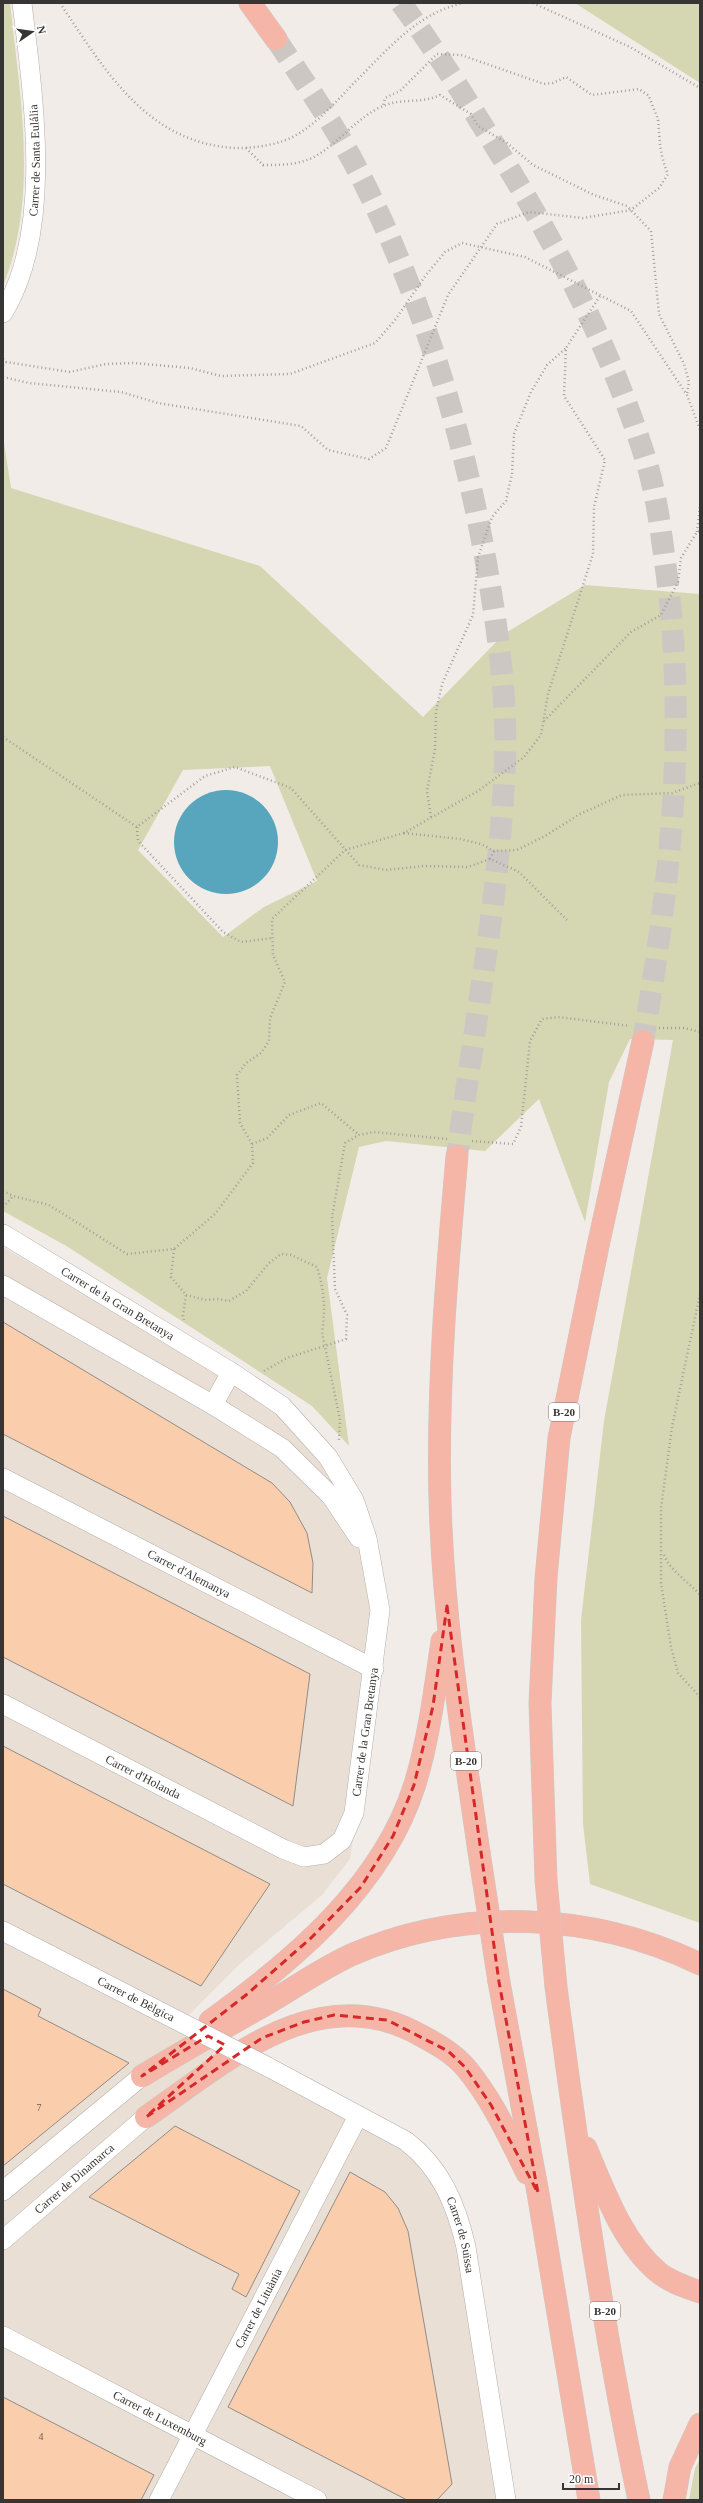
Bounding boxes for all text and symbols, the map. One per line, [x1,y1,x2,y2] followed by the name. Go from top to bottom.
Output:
[12,12,52,52] north arrow
[35,25,48,35] text: N
[26,103,43,217] street label: Carrer de Santa Eulália
[58,1264,177,1343] street label: Carrer de la Gran Bretanya
[549,1403,579,1421] road number: B-20
[145,1547,233,1601] street label: Carrer d'Alemanya
[349,1666,381,1797] street label: Carrer de la Gran Bretanya
[103,1752,184,1802] street label: Carrer d'Holanda
[451,1752,481,1770] road number: B-20
[95,1974,177,2025] street label: Carrer de Bèlgica
[37,2102,42,2113] house number: 7
[32,2140,117,2217] street label: Carrer de Dinamarca
[444,2194,477,2275] street label: Carrer de Suïssa
[232,2265,285,2351] street label: Carrer de Lituània
[590,2302,620,2320] road number: B-20
[111,2388,209,2448] street label: Carrer de Luxemburg
[39,2431,44,2442] house number: 4
[563,2465,619,2491] scale bar
[569,2472,594,2486] text: 20 m

